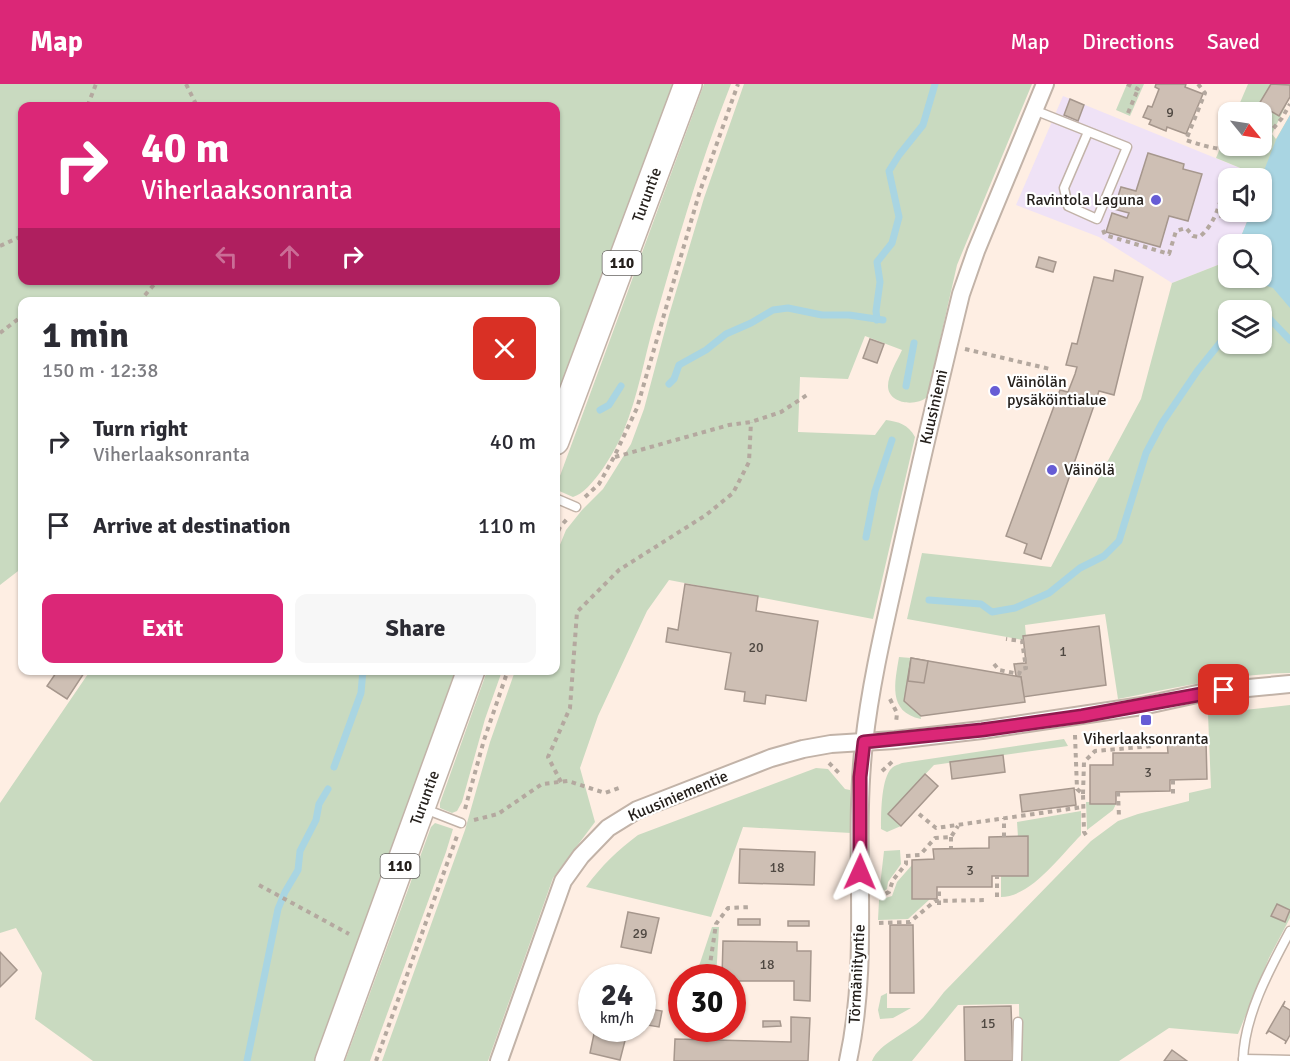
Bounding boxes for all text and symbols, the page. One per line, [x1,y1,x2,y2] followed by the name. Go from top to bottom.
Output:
[30,25,83,59] text: Map
[1011,29,1049,55] text: Map
[1082,29,1174,55] text: Directions
[1207,29,1260,55] text: Saved
[1218,102,1272,156] north arrow
[1218,102,1272,354] map controls
[1166,104,1174,121] house number: 9
[141,123,230,174] text: 40 m
[42,126,120,204] icon: right
[628,165,666,225] street label: Turuntie
[1218,168,1272,222] button: sound
[141,174,353,207] text: Viherlaaksonranta
[1026,190,1144,210] place label: Ravintola Laguna
[1149,193,1163,207] marker: Ravintola Laguna
[1218,234,1272,288] button: search
[210,240,243,273] icon: left
[273,240,306,273] icon: ahead
[336,240,369,273] icon: right
[602,251,642,275] road number: 110
[1218,300,1272,354] button: layers
[42,313,129,358] text: 1 min
[473,317,536,380] button: close
[42,358,158,383] text: 150 m · 12:38
[916,368,952,446] street label: Kuusiniemi
[1007,372,1107,410] place label: Väinölän pysäköintialue
[988,384,1002,398] marker: Väinölän pysäköintialue
[93,415,188,442] text: Turn right
[42,425,75,458] icon: right
[490,428,536,455] text: 40 m
[93,442,250,467] text: Viherlaaksonranta
[1064,460,1115,480] place label: Väinölä
[1045,463,1059,477] marker: Väinölä
[42,509,75,542] icon: arrive
[93,512,290,539] text: Arrive at destination
[478,512,536,539] text: 110 m
[42,594,283,663] button: Exit
[295,594,536,663] button: Share
[748,639,764,656] house number: 20
[1059,643,1067,660] house number: 1
[1198,664,1249,715] pin
[1207,673,1240,706] icon: arrive
[1139,713,1153,727] marker: Viherlaaksonranta
[1083,729,1209,749] place label: Viherlaaksonranta
[1144,764,1152,781] house number: 3
[625,766,731,826] street label: Kuusiniementie
[406,768,444,828] street label: Turuntie
[828,840,892,904] position arrow
[380,854,420,878] road number: 110
[769,859,785,876] house number: 18
[966,862,974,879] house number: 3
[844,924,870,1024] street label: Törmäniityntie
[632,925,648,942] house number: 29
[759,956,775,973] house number: 18
[668,964,746,1042] speed limit sign: 30
[601,977,633,1014] text: 24
[600,1009,634,1027] text: km/h
[980,1015,996,1032] house number: 15

